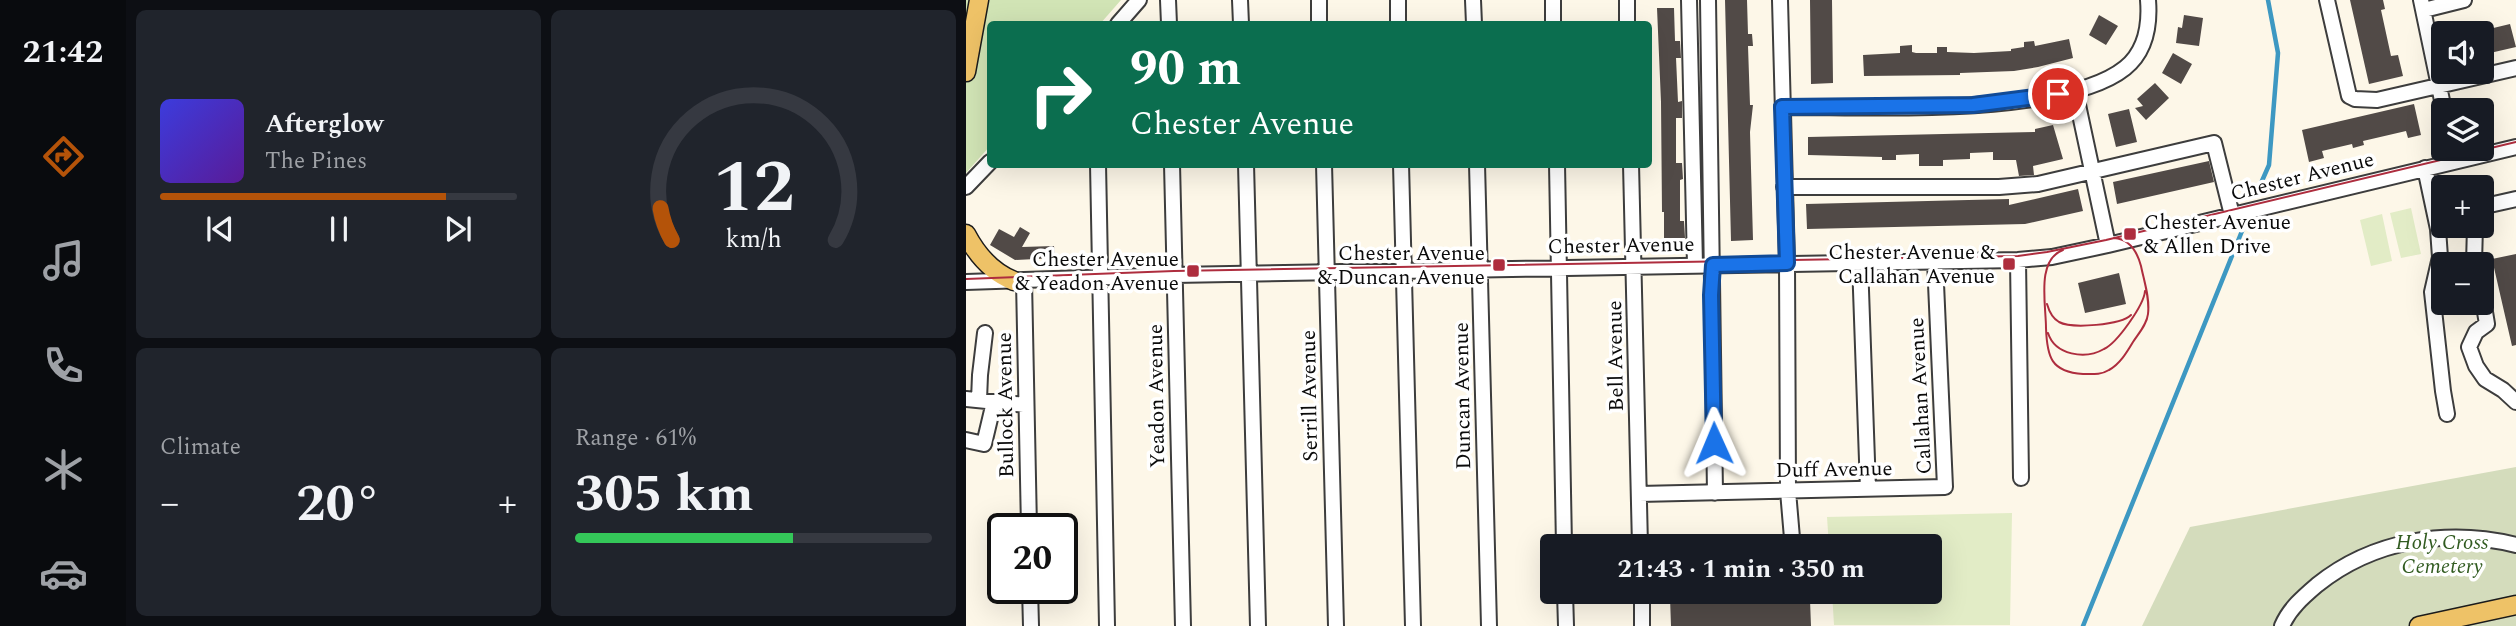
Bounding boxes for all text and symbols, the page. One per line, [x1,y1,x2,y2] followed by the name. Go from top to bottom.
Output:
[2431,21,2494,315] map controls
[2431,21,2494,84] button: sound
[23,28,103,77] text: 21:42
[1130,32,1241,107] text: 90 m
[1015,49,1106,140] icon: right
[2028,64,2088,124] pin
[2039,75,2077,113] icon: arrive
[2431,98,2494,161] button: layers
[1130,100,1354,149] text: Chester Avenue
[265,104,384,144] text: Afterglow
[39,132,88,181] icon: directions
[713,133,794,244] text: 12
[265,144,367,179] text: The Pines
[2227,144,2377,210] street label: Chester Avenue
[2431,175,2494,238] button: +
[2144,207,2291,263] place label: Chester Avenue & Allen Drive
[201,210,239,248] icon: previous
[320,210,358,248] icon: pause
[439,210,477,248] icon: next
[725,221,782,259] text: km/h
[2122,226,2138,242] marker: Chester Avenue & Allen Drive
[1547,229,1695,263] street label: Chester Avenue
[39,236,88,285] icon: music
[1828,237,1995,293] place label: Chester Avenue & Callahan Avenue
[1318,238,1485,294] place label: Chester Avenue & Duncan Avenue
[1015,244,1179,300] place label: Chester Avenue & Yeadon Avenue
[2431,252,2494,315] button: −
[2001,256,2017,272] marker: Chester Avenue & Callahan Avenue
[1491,257,1507,273] marker: Chester Avenue & Duncan Avenue
[1185,263,1201,279] marker: Chester Avenue & Yeadon Avenue
[1599,300,1633,412] street label: Bell Avenue
[1901,317,1941,475] street label: Callahan Avenue
[1446,322,1480,470] street label: Duncan Avenue
[1140,324,1174,468] street label: Yeadon Avenue
[1293,330,1327,462] street label: Serrill Avenue
[989,332,1023,478] street label: Bullock Avenue
[39,341,88,390] icon: phone
[1677,406,1751,480] position arrow
[575,421,696,456] text: Range · 61%
[160,430,241,465] text: Climate
[39,445,88,494] icon: climate
[1775,453,1893,487] street label: Duff Avenue
[575,455,754,534] text: 305 km
[296,465,381,544] text: 20°
[160,475,179,533] text: −
[498,475,517,533] text: +
[987,513,1078,604] speed limit sign: 20
[2396,527,2489,583] park label: Holy Cross Cemetery
[39,549,88,598] icon: car
[1617,549,1865,589] text: 21:43 · 1 min · 350 m

